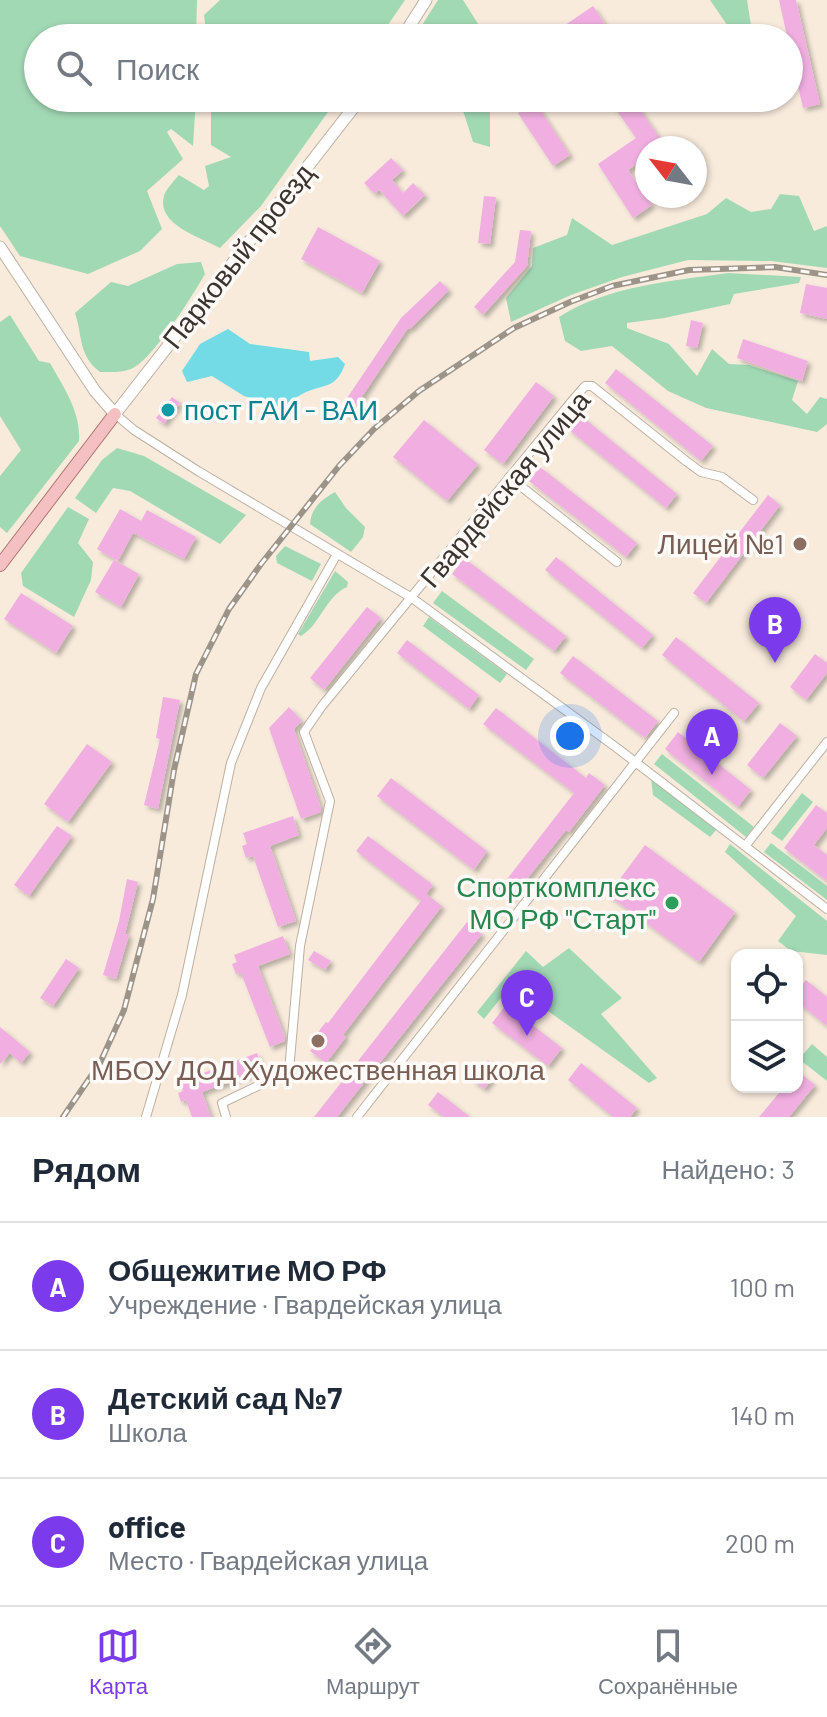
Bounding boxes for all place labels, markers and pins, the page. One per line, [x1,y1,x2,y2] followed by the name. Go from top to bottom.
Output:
[184,392,378,426] place label: пост ГАИ - ВАИ
[159,401,177,419] marker: пост ГАИ - ВАИ
[658,526,784,560] place label: Лицей №1
[791,535,809,553] marker: Лицей №1
[749,597,801,663] pin: B
[686,709,738,775] pin: A
[456,869,656,935] place label: Спорткомплекс МО РФ "Старт"
[663,894,681,912] marker: Спорткомплекс МО РФ "Старт"
[501,970,553,1036] pin: C
[309,1032,327,1050] marker: МБОУ ДОД Художественная школа
[91,1052,545,1086] place label: МБОУ ДОД Художественная школа

